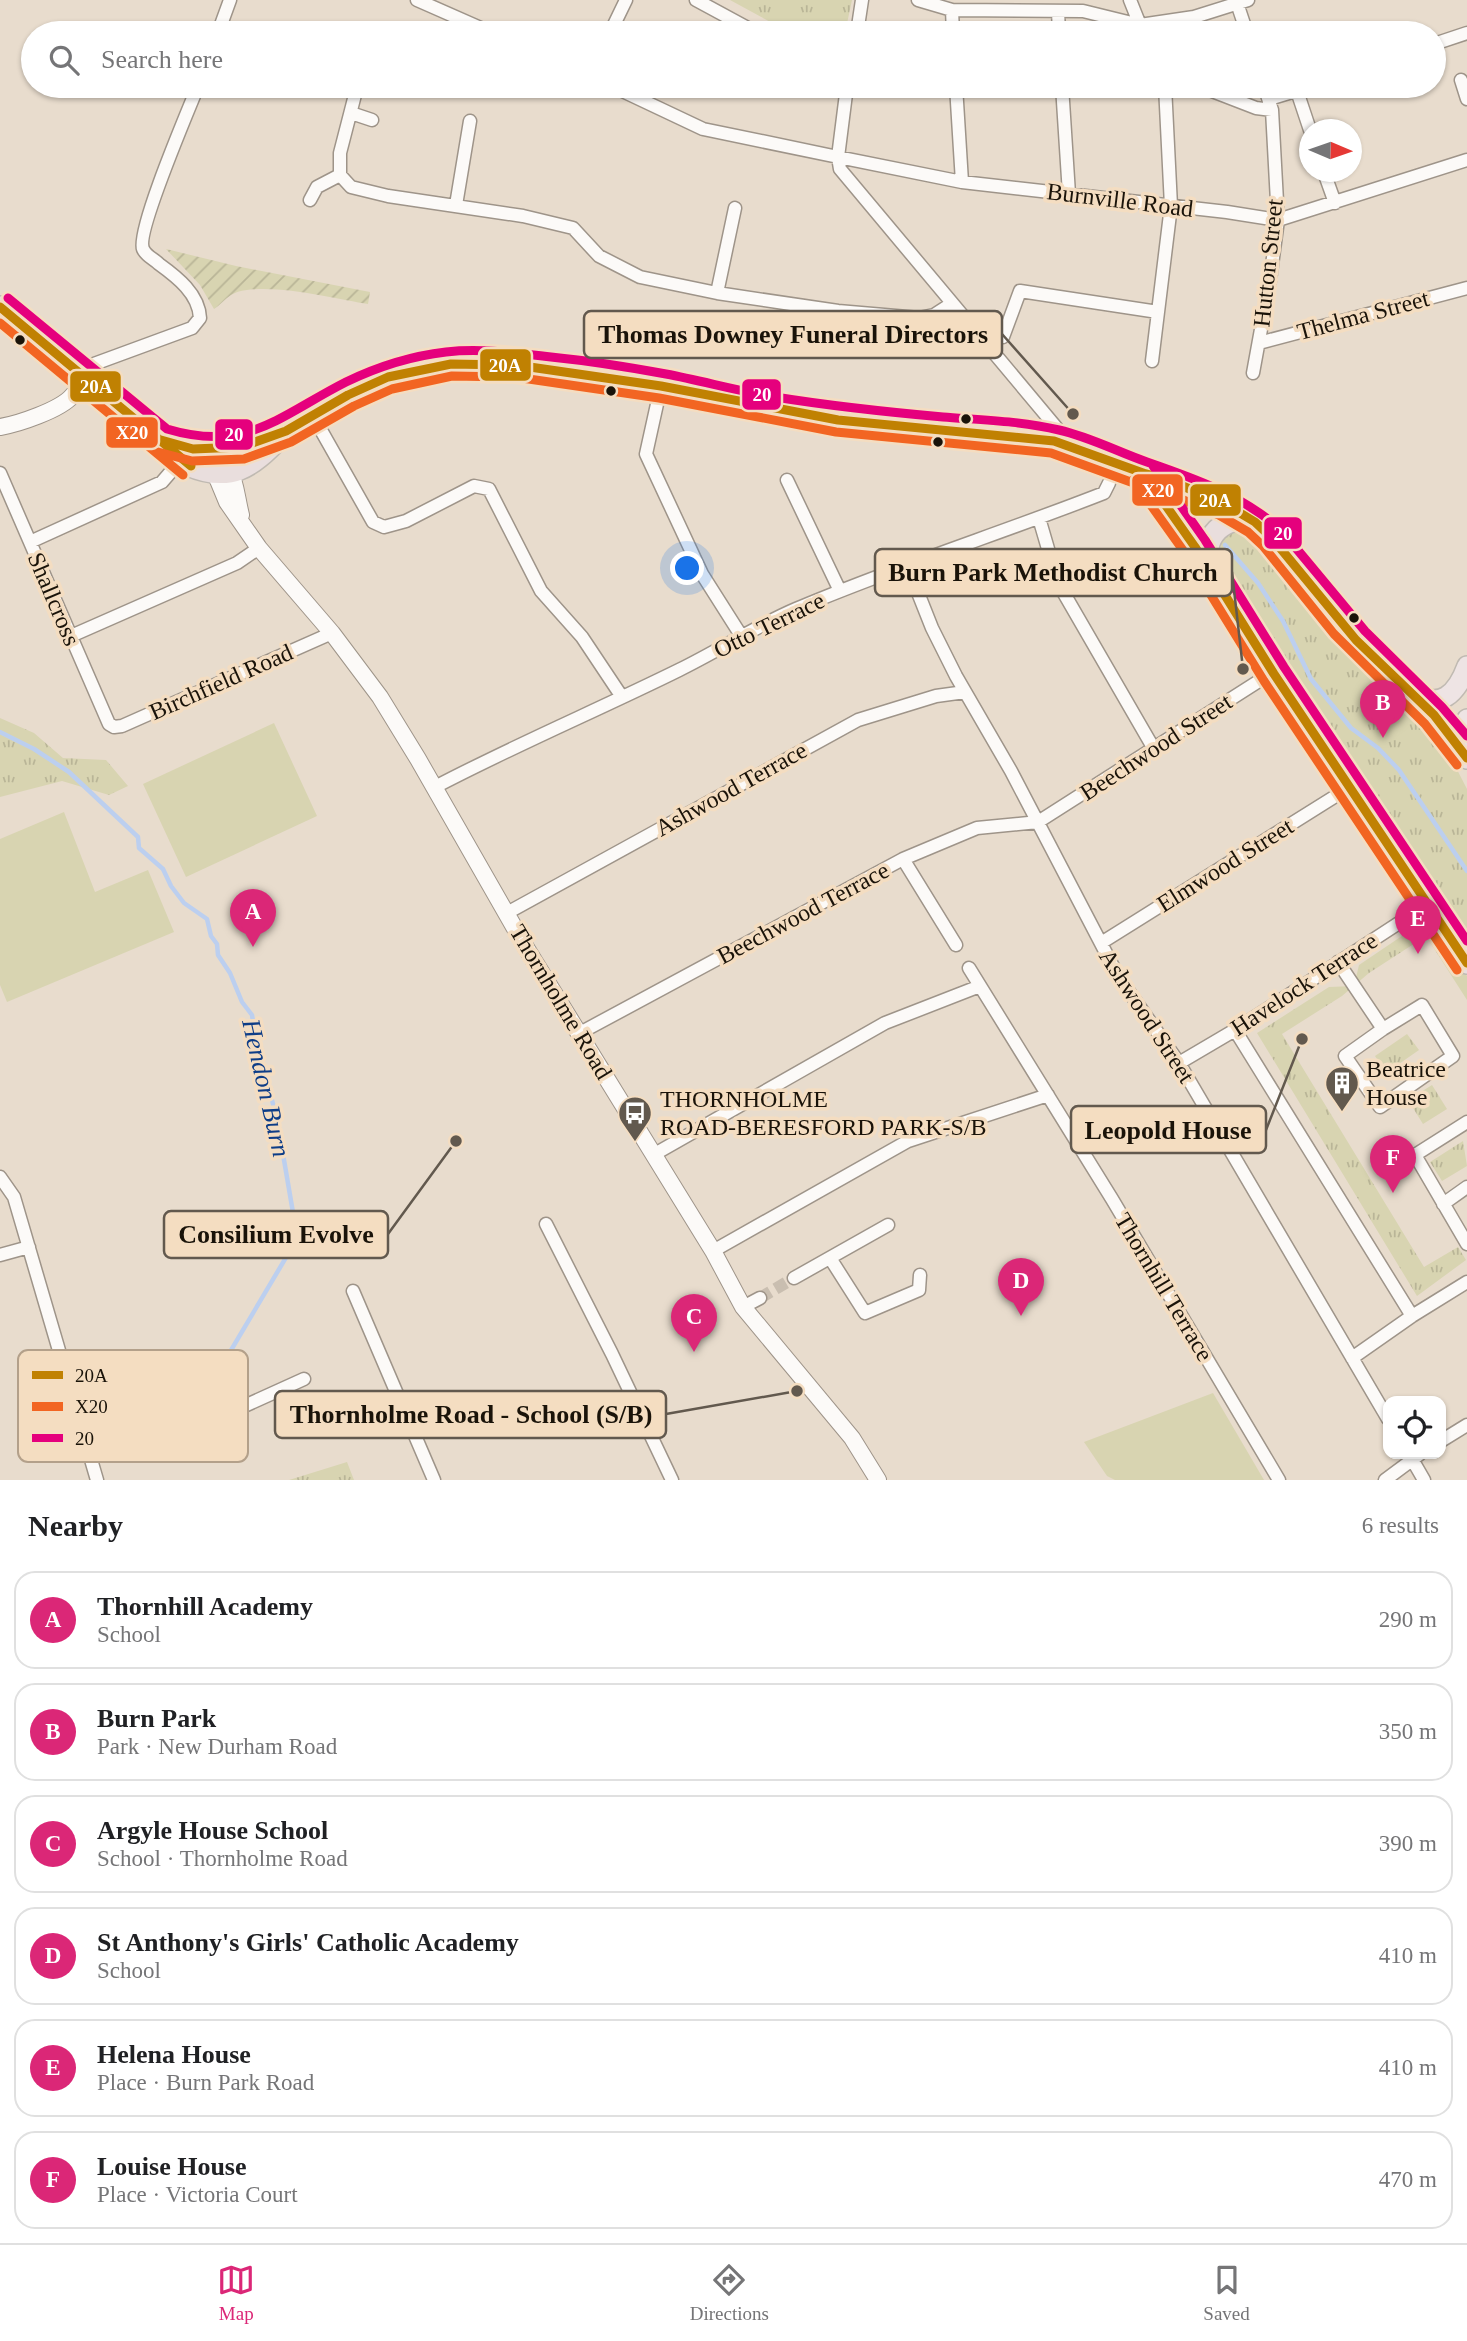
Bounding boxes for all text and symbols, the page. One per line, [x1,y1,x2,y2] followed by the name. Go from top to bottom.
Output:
[21,21,1446,98] search box
[45,41,83,79] icon: search
[101,45,223,74] text: Search here
[1299,119,1362,182] north arrow
[1045,178,1195,222] street label: Burnville Road
[1248,197,1288,328] street label: Hutton Street
[1294,285,1432,345] street label: Thelma Street
[584,311,1002,358] callout: Thomas Downey Funeral Directors
[598,320,988,349] text: Thomas Downey Funeral Directors
[13,333,27,347] unlabelled marker
[479,348,532,382] line badge: 20A
[489,355,522,376] text: 20A
[69,370,122,403] line badge: 20A
[80,376,113,397] text: 20A
[741,378,782,411] line badge: 20
[604,384,618,398] unlabelled marker
[753,384,772,405] text: 20
[959,412,973,426] unlabelled marker
[105,416,159,449] line badge: X20
[214,418,254,451] line badge: 20
[116,422,148,443] text: X20
[225,424,244,445] text: 20
[931,435,945,449] unlabelled marker
[1131,473,1184,507] line badge: X20
[1142,480,1174,501] text: X20
[1189,483,1242,517] line badge: 20A
[1199,490,1232,511] text: 20A
[1263,516,1303,550] line badge: 20
[1274,523,1293,544] text: 20
[23,549,85,649] street label: Shallcross
[875,549,1232,596] callout: Burn Park Methodist Church
[670,551,704,585] your location
[888,558,1218,587] text: Burn Park Methodist Church
[709,587,829,663] street label: Otto Terrace
[1347,611,1361,625] unlabelled marker
[145,639,297,725] street label: Birchfield Road
[1360,680,1406,738] pin: B
[1075,688,1237,806] street label: Beechwood Street
[651,737,811,841] street label: Ashwood Terrace
[1152,813,1298,917] street label: Elmwood Street
[713,857,893,969] street label: Beechwood Terrace
[230,889,276,947] pin: A
[1395,896,1441,954] pin: E
[505,920,617,1084] street label: Thornholme Road
[1226,927,1382,1041] street label: Havelock Terrace
[1094,944,1200,1088] street label: Ashwood Street
[236,1015,296,1160] water label: Hendon Burn
[1366,1056,1446,1110] place label: Beatrice House
[1323,1064,1361,1113] building icon: Beatrice House
[660,1086,987,1140] place label: THORNHOLME ROAD-BERESFORD PARK-S/B
[616,1094,654,1143] bus stop icon: THORNHOLME ROAD-BERESFORD PARK-S/B
[1071,1106,1266,1153] callout: Leopold House
[1085,1116,1251,1145] text: Leopold House
[1370,1135,1416,1193] pin: F
[1110,1208,1218,1366] street label: Thornhill Terrace
[164,1211,388,1258] callout: Consilium Evolve
[178,1220,374,1249] text: Consilium Evolve
[998,1258,1044,1316] pin: D
[671,1294,717,1352] pin: C
[18,1350,248,1462] legend
[75,1365,108,1386] text: 20A
[275,1391,666,1438] callout: Thornholme Road - School (S/B)
[75,1396,108,1417] text: X20
[1383,1396,1446,1459] map controls
[1383,1396,1446,1459] button: locate
[290,1400,652,1429] text: Thornholme Road - School (S/B)
[75,1428,94,1449] text: 20
[28,1509,123,1542] text: Nearby
[1362,1513,1439,1538] text: 6 results
[97,1592,313,1621] text: Thornhill Academy
[45,1607,61,1632] text: A
[1379,1607,1437,1632] text: 290 m
[97,1622,161,1647] text: School
[97,1704,216,1733] text: Burn Park
[45,1719,61,1744] text: B
[1379,1719,1437,1744] text: 350 m
[97,1734,337,1759] text: Park · New Durham Road
[97,1816,328,1845] text: Argyle House School
[45,1831,61,1856] text: C
[1379,1831,1437,1856] text: 390 m
[97,1846,348,1871] text: School · Thornholme Road
[97,1928,519,1957] text: St Anthony's Girls' Catholic Academy
[45,1943,61,1968] text: D
[1379,1943,1437,1968] text: 410 m
[97,1958,161,1983] text: School
[97,2040,251,2069] text: Helena House
[45,2055,61,2080] text: E
[1379,2055,1437,2080] text: 410 m
[97,2070,314,2095] text: Place · Burn Park Road
[97,2152,247,2181] text: Louise House
[46,2167,60,2192] text: F
[1379,2167,1437,2192] text: 470 m
[97,2182,298,2207] text: Place · Victoria Court
[217,2261,255,2325] tab: Map
[690,2261,769,2325] tab: Directions
[1203,2261,1250,2325] tab: Saved

